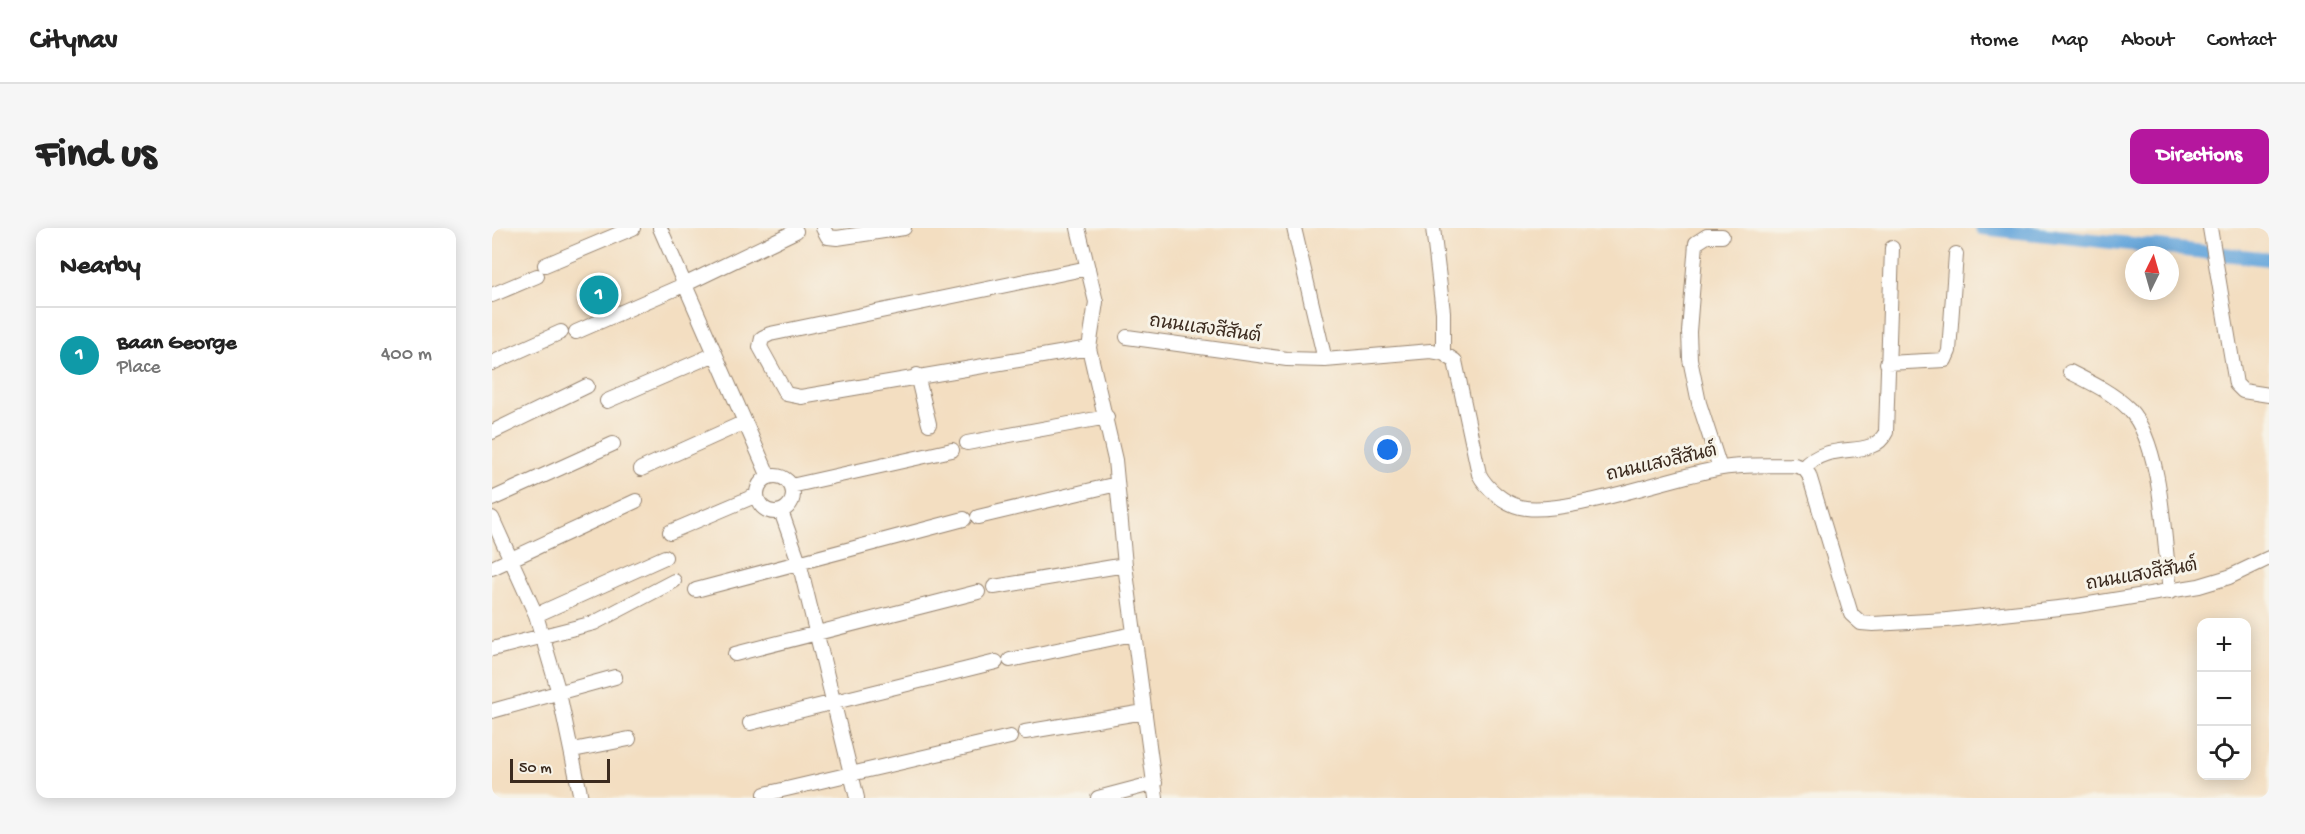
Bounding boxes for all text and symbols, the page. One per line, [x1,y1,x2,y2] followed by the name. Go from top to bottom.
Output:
[30,25,118,58] text: Citynav
[1970,29,2018,54] text: Home
[2051,29,2088,54] text: Map
[2121,29,2174,54] text: About
[2207,29,2275,54] text: Contact
[2130,129,2269,184] button: Directions
[36,132,156,181] text: Find us
[2125,246,2179,300] north arrow
[60,252,141,283] text: Nearby
[580,272,618,318] pin: 1
[1148,307,1263,348] street label: ถนนแสงสีสันต์
[117,331,237,357] text: Baan George
[75,344,84,367] text: 1
[381,344,432,367] text: 400 m
[117,357,161,380] text: Place
[1373,435,1402,464] your location
[1604,436,1719,487] street label: ถนนแสงสีสันต์
[2084,551,2199,596] street label: ถนนแสงสีสันต์
[2197,618,2251,780] map controls
[2197,618,2251,672] button: +
[2197,672,2251,726] button: −
[2197,726,2251,780] button: locate
[510,756,610,784] scale bar
[519,760,552,779] text: 50 m

